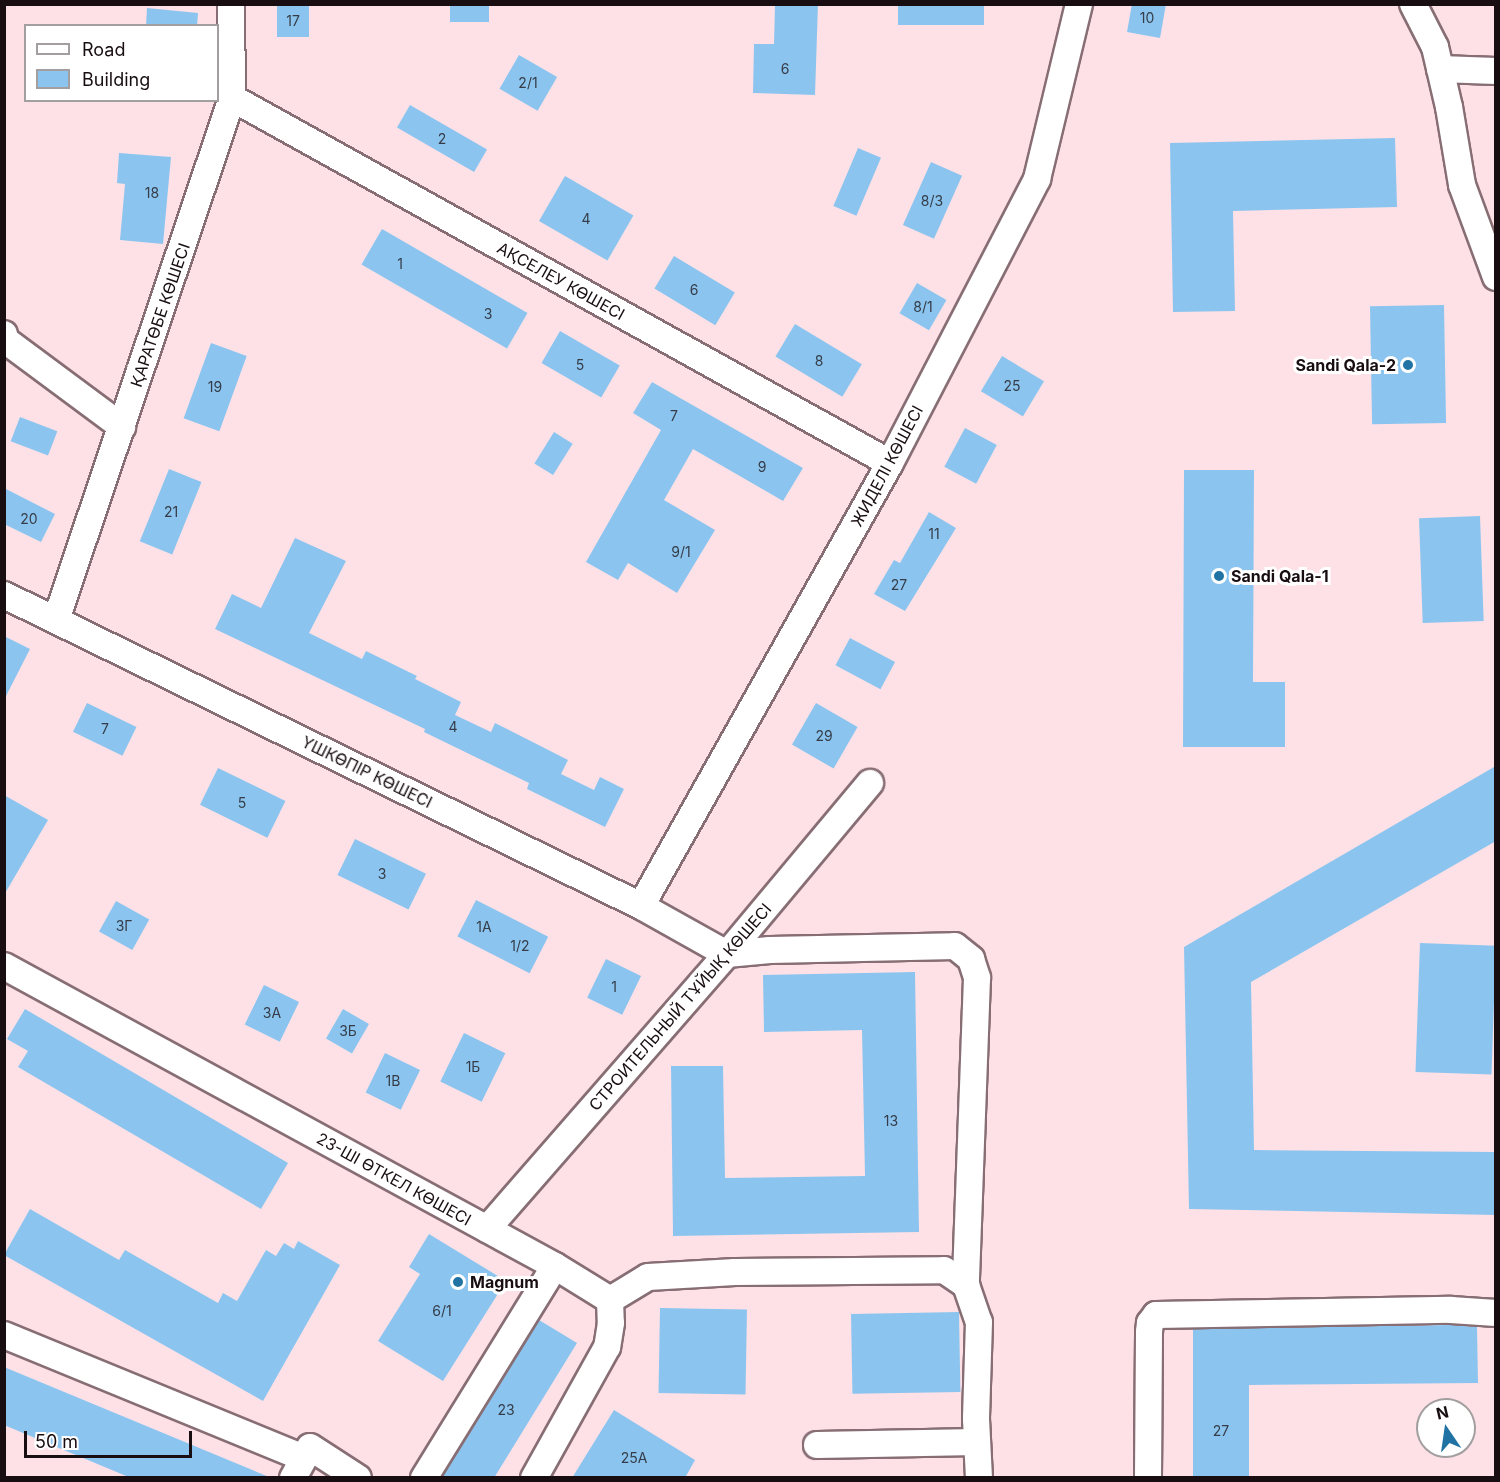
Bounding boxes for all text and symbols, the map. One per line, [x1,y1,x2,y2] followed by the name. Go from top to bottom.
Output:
[1140,10,1154,26] house number: 10
[286,13,300,29] house number: 17
[24,24,219,102] legend
[82,39,125,60] text: Road
[781,61,789,77] house number: 6
[82,69,150,90] text: Building
[518,75,538,91] house number: 2/1
[438,131,446,147] house number: 2
[145,185,159,201] house number: 18
[921,193,943,209] house number: 8/3
[581,211,591,227] house number: 4
[494,238,628,324] street label: АҚСЕЛЕУ КӨШЕСІ
[126,241,194,389] street label: ҚАРАТӨБЕ КӨШЕСІ
[397,256,403,272] house number: 1
[690,282,698,298] house number: 6
[913,299,933,315] house number: 8/1
[484,306,492,322] house number: 3
[815,353,823,369] house number: 8
[1296,355,1396,375] place label: Sandi Qala-2
[576,357,584,373] house number: 5
[1401,358,1415,372] marker: Sandi Qala-2
[1003,378,1021,394] house number: 25
[208,379,222,395] house number: 19
[847,402,927,530] street label: ЖИДЕЛІ КӨШЕСІ
[670,408,678,424] house number: 7
[758,459,766,475] house number: 9
[164,504,178,520] house number: 21
[20,511,38,527] house number: 20
[928,526,940,542] house number: 11
[671,544,691,560] house number: 9/1
[1231,566,1329,586] place label: Sandi Qala-1
[1212,569,1226,583] marker: Sandi Qala-1
[891,577,907,593] house number: 27
[448,719,458,735] house number: 4
[101,721,109,737] house number: 7
[815,728,833,744] house number: 29
[299,732,435,812] street label: ҮШКӨПІР КӨШЕСІ
[238,795,246,811] house number: 5
[378,866,386,882] house number: 3
[585,899,775,1115] street label: СТРОИТЕЛЬНЫЙ ТҰЙЫҚ КӨШЕСІ
[116,918,132,934] house number: 3Г
[476,919,492,935] house number: 1А
[510,938,530,954] house number: 1/2
[611,979,617,995] house number: 1
[263,1005,281,1021] house number: 3А
[339,1023,357,1039] house number: 3Б
[466,1059,480,1075] house number: 1Б
[386,1073,400,1089] house number: 1В
[884,1113,898,1129] house number: 13
[314,1129,474,1229] street label: 23-ШІ ӨТКЕЛ КӨШЕСІ
[470,1272,539,1292] place label: Magnum
[451,1275,465,1289] marker: Magnum
[432,1303,452,1319] house number: 6/1
[1416,1398,1476,1458] north arrow
[1434,1401,1451,1424] text: N
[497,1402,515,1418] house number: 23
[27,1419,195,1457] scale bar
[1213,1423,1229,1439] house number: 27
[35,1431,78,1452] text: 50 m
[621,1450,647,1466] house number: 25А

